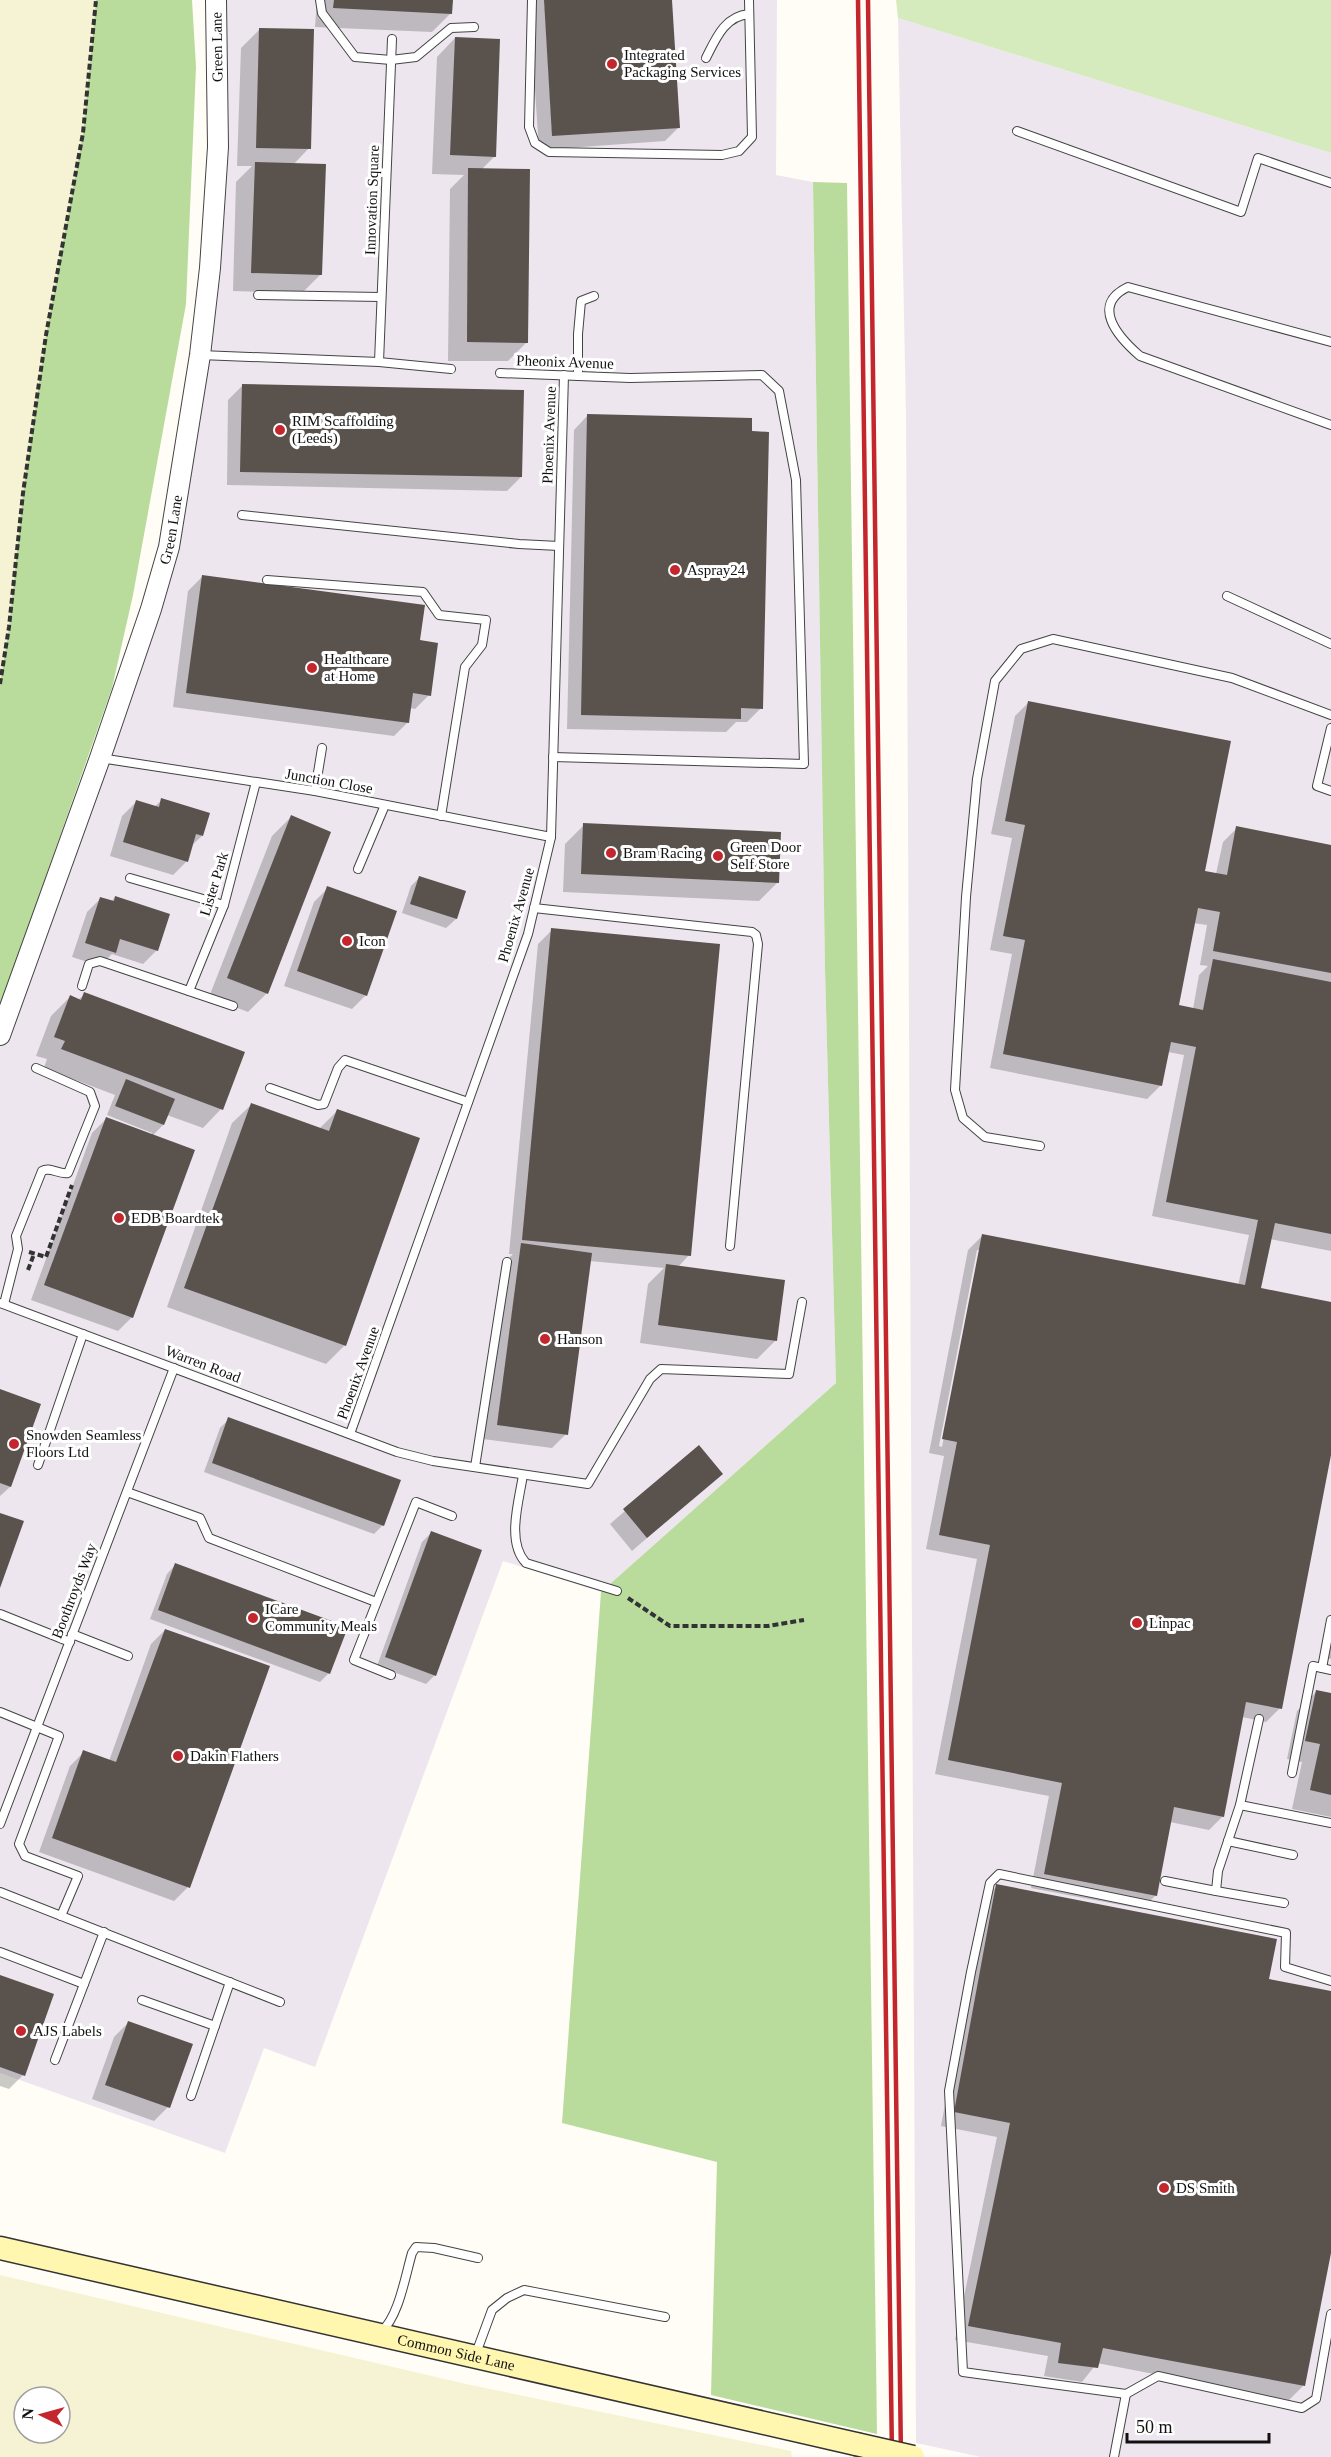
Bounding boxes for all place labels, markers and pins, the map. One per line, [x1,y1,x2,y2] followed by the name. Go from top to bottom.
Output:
[624,47,741,80] place label: Integrated Packaging Services
[605,57,619,71] marker: Integrated Packaging Services
[292,413,394,447] place label: RIM Scaffolding (Leeds)
[273,423,287,437] marker: RIM Scaffolding (Leeds)
[687,562,746,578] place label: Aspray24
[668,563,682,577] marker: Aspray24
[324,651,389,684] place label: Healthcare at Home
[305,661,319,675] marker: Healthcare at Home
[730,839,801,872] place label: Green Door Self Store
[623,845,703,861] place label: Bram Racing
[604,846,618,860] marker: Bram Racing
[711,849,725,863] marker: Green Door Self Store
[359,933,386,949] place label: Icon
[340,934,354,948] marker: Icon
[131,1210,220,1226] place label: EDB Boardtek
[112,1211,126,1225] marker: EDB Boardtek
[557,1331,603,1347] place label: Hanson
[538,1332,552,1346] marker: Hanson
[26,1427,142,1460] place label: Snowden Seamless Floors Ltd
[7,1437,21,1451] marker: Snowden Seamless Floors Ltd
[265,1601,377,1634] place label: ICare Community Meals
[246,1611,260,1625] marker: ICare Community Meals
[1149,1615,1191,1631] place label: Linpac
[1130,1616,1144,1630] marker: Linpac
[190,1748,279,1764] place label: Dakin Flathers
[171,1749,185,1763] marker: Dakin Flathers
[33,2023,102,2039] place label: AJS Labels
[14,2024,28,2038] marker: AJS Labels
[1176,2180,1235,2196] place label: DS Smith
[1157,2181,1171,2195] marker: DS Smith

